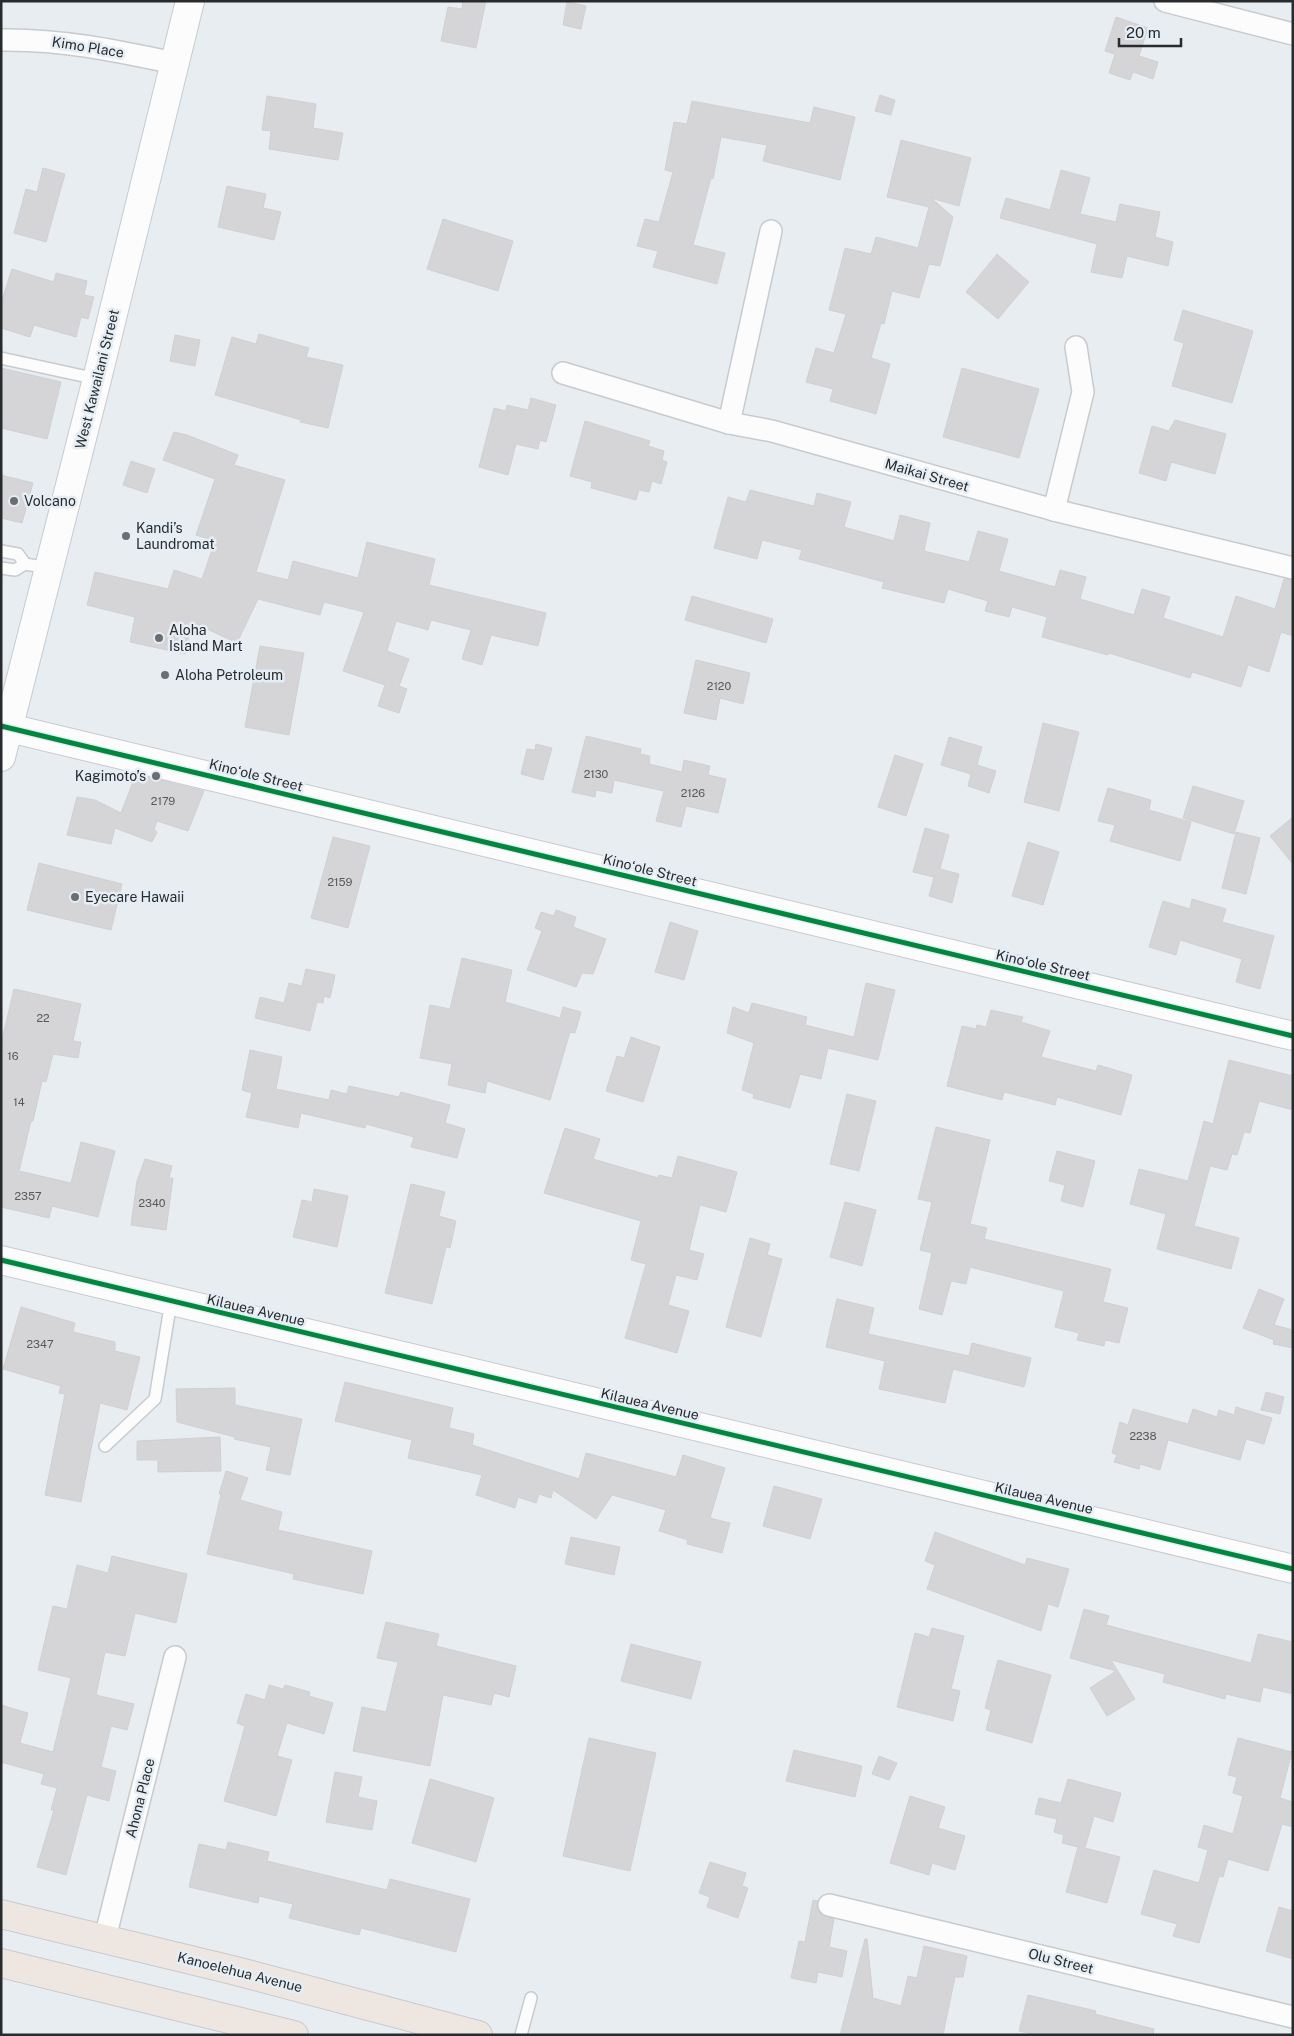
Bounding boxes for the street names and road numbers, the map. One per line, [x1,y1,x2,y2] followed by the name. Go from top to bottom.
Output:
[51,33,125,61] street label: Kimo Place
[72,308,122,450] street label: West Kawailani Street
[883,455,971,495] street label: Maikai Street
[207,756,305,794] street label: Kinoʻole Street
[601,851,699,889] street label: Kinoʻole Street
[994,946,1092,984] street label: Kinoʻole Street
[205,1291,307,1329] street label: Kilauea Avenue
[599,1385,701,1423] street label: Kilauea Avenue
[993,1479,1095,1517] street label: Kilauea Avenue
[122,1756,158,1839] street label: Ahona Place
[1027,1945,1095,1977] street label: Olu Street
[176,1949,304,1995] street label: Kanoelehua Avenue

